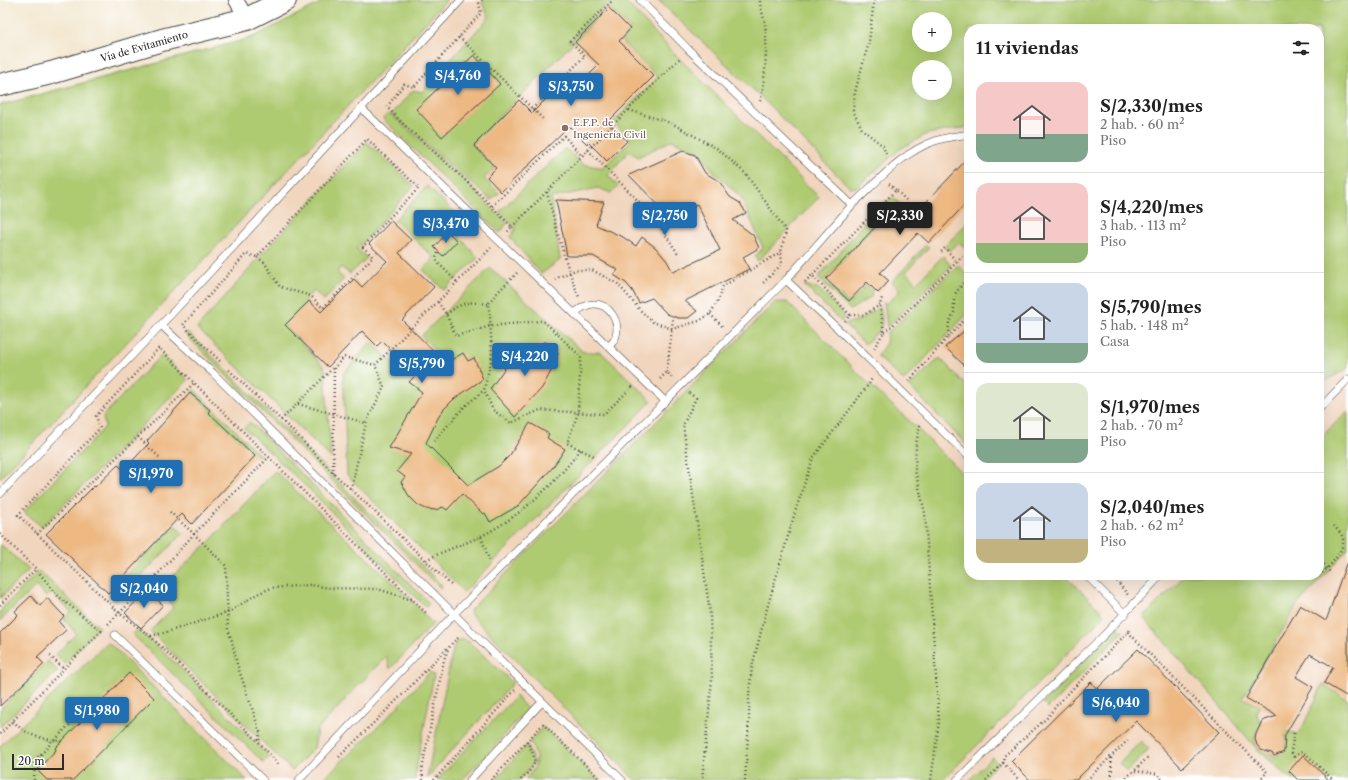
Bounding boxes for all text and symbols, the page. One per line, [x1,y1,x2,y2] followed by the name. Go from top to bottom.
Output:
[912,12,952,100] map controls
[912,12,952,52] button: +
[98,28,189,65] street label: Vía de Evitamiento
[1290,37,1312,59] icon: filters
[976,38,1079,58] text: 11 viviendas
[912,60,952,100] button: −
[421,62,495,96] pin: S/4,760
[435,67,481,83] text: S/4,760
[534,73,608,107] pin: S/3,750
[548,78,594,94] text: S/3,750
[1100,96,1203,116] text: S/2,330/mes
[1008,98,1056,146] icon: home
[573,116,646,141] place label: E.F.P. de Ingeniería Civil
[1100,116,1185,132] text: 2 hab. · 60 m²
[560,123,570,133] marker: E.F.P. de Ingeniería Civil
[1100,132,1126,148] text: Piso
[1100,197,1204,217] text: S/4,220/mes
[1008,199,1056,247] icon: home
[628,202,702,236] pin: S/2,750
[863,202,937,236] pin: S/2,330
[642,207,688,223] text: S/2,750
[876,207,924,223] text: S/2,330
[409,210,483,244] pin: S/3,470
[423,215,469,231] text: S/3,470
[1100,217,1186,233] text: 3 hab. · 113 m²
[1100,233,1126,249] text: Piso
[1100,297,1202,317] text: S/5,790/mes
[1008,299,1056,347] icon: home
[1100,317,1189,333] text: 5 hab. · 148 m²
[1100,333,1129,349] text: Casa
[488,343,562,377] pin: S/4,220
[501,348,549,364] text: S/4,220
[385,350,459,384] pin: S/5,790
[399,355,445,371] text: S/5,790
[1100,397,1200,417] text: S/1,970/mes
[1008,399,1056,447] icon: home
[1100,417,1183,433] text: 2 hab. · 70 m²
[1100,433,1126,449] text: Piso
[114,460,188,494] pin: S/1,970
[129,465,173,481] text: S/1,970
[1100,497,1204,517] text: S/2,040/mes
[1008,499,1056,547] icon: home
[1100,517,1184,533] text: 2 hab. · 62 m²
[1100,533,1126,549] text: Piso
[107,575,181,609] pin: S/2,040
[120,580,168,596] text: S/2,040
[1079,689,1153,723] pin: S/6,040
[1092,694,1140,710] text: S/6,040
[60,697,134,731] pin: S/1,980
[74,702,120,718] text: S/1,980
[12,752,64,771] scale bar
[18,754,44,768] text: 20 m

